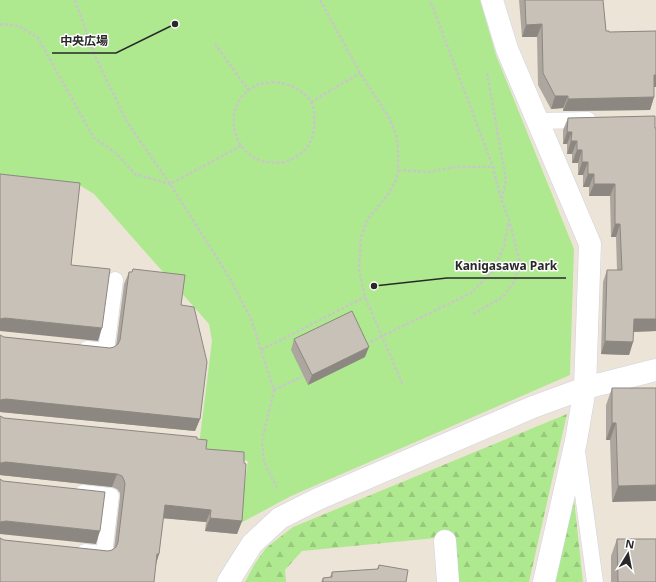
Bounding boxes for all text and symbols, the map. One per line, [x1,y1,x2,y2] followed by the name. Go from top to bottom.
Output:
[52,29,116,53] callout: 中央広場
[60,32,108,49] text: 中央広場
[447,254,566,278] callout: Kanigasawa Park
[455,257,558,274] text: Kanigasawa Park
[608,534,648,574] north arrow
[624,535,636,552] text: N

